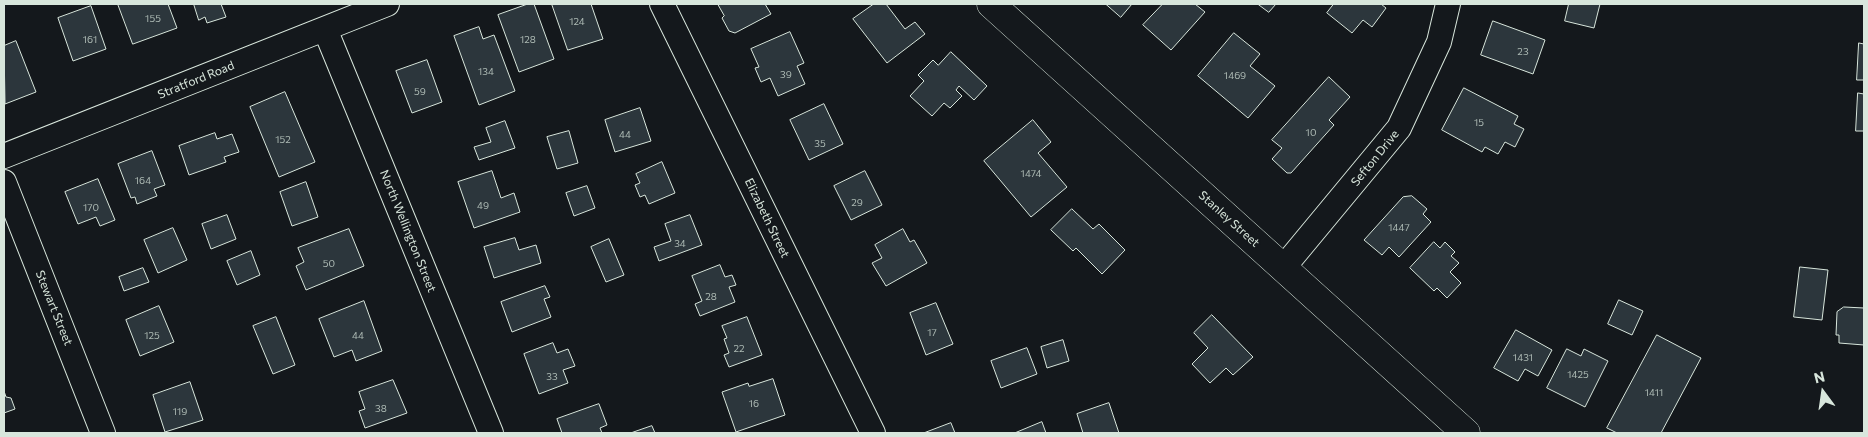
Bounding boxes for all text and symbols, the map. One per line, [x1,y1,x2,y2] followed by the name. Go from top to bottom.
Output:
[145,13,161,25] house number: 155
[569,16,585,28] house number: 124
[83,34,97,46] house number: 161
[520,34,536,46] house number: 128
[1517,46,1529,58] house number: 23
[156,58,236,102] street label: Stratford Road
[478,66,494,78] house number: 134
[780,69,792,81] house number: 39
[1224,70,1246,82] house number: 1469
[414,86,426,98] house number: 59
[1474,117,1484,129] house number: 15
[1306,127,1316,139] house number: 10
[1348,127,1402,189] street label: Sefton Drive
[619,129,631,141] house number: 44
[275,134,291,146] house number: 152
[814,138,826,150] house number: 35
[377,168,439,294] street label: North Wellington Street
[1021,168,1041,180] house number: 1474
[135,175,151,187] house number: 164
[741,176,793,260] street label: Elizabeth Street
[1196,188,1262,250] street label: Stanley Street
[851,197,863,209] house number: 29
[477,200,489,212] house number: 49
[83,202,99,214] house number: 170
[1388,222,1410,234] house number: 1447
[674,238,686,250] house number: 34
[323,258,335,270] house number: 50
[32,268,76,348] street label: Stewart Street
[705,291,717,303] house number: 28
[927,327,937,339] house number: 17
[144,330,160,342] house number: 125
[352,330,364,342] house number: 44
[733,343,745,355] house number: 22
[1513,352,1533,364] house number: 1431
[1798,367,1848,417] north arrow
[1812,367,1826,386] text: N
[1567,369,1589,381] house number: 1425
[546,371,558,383] house number: 33
[1645,387,1663,399] house number: 1411
[749,398,759,410] house number: 16
[375,403,387,415] house number: 38
[173,406,187,418] house number: 119

